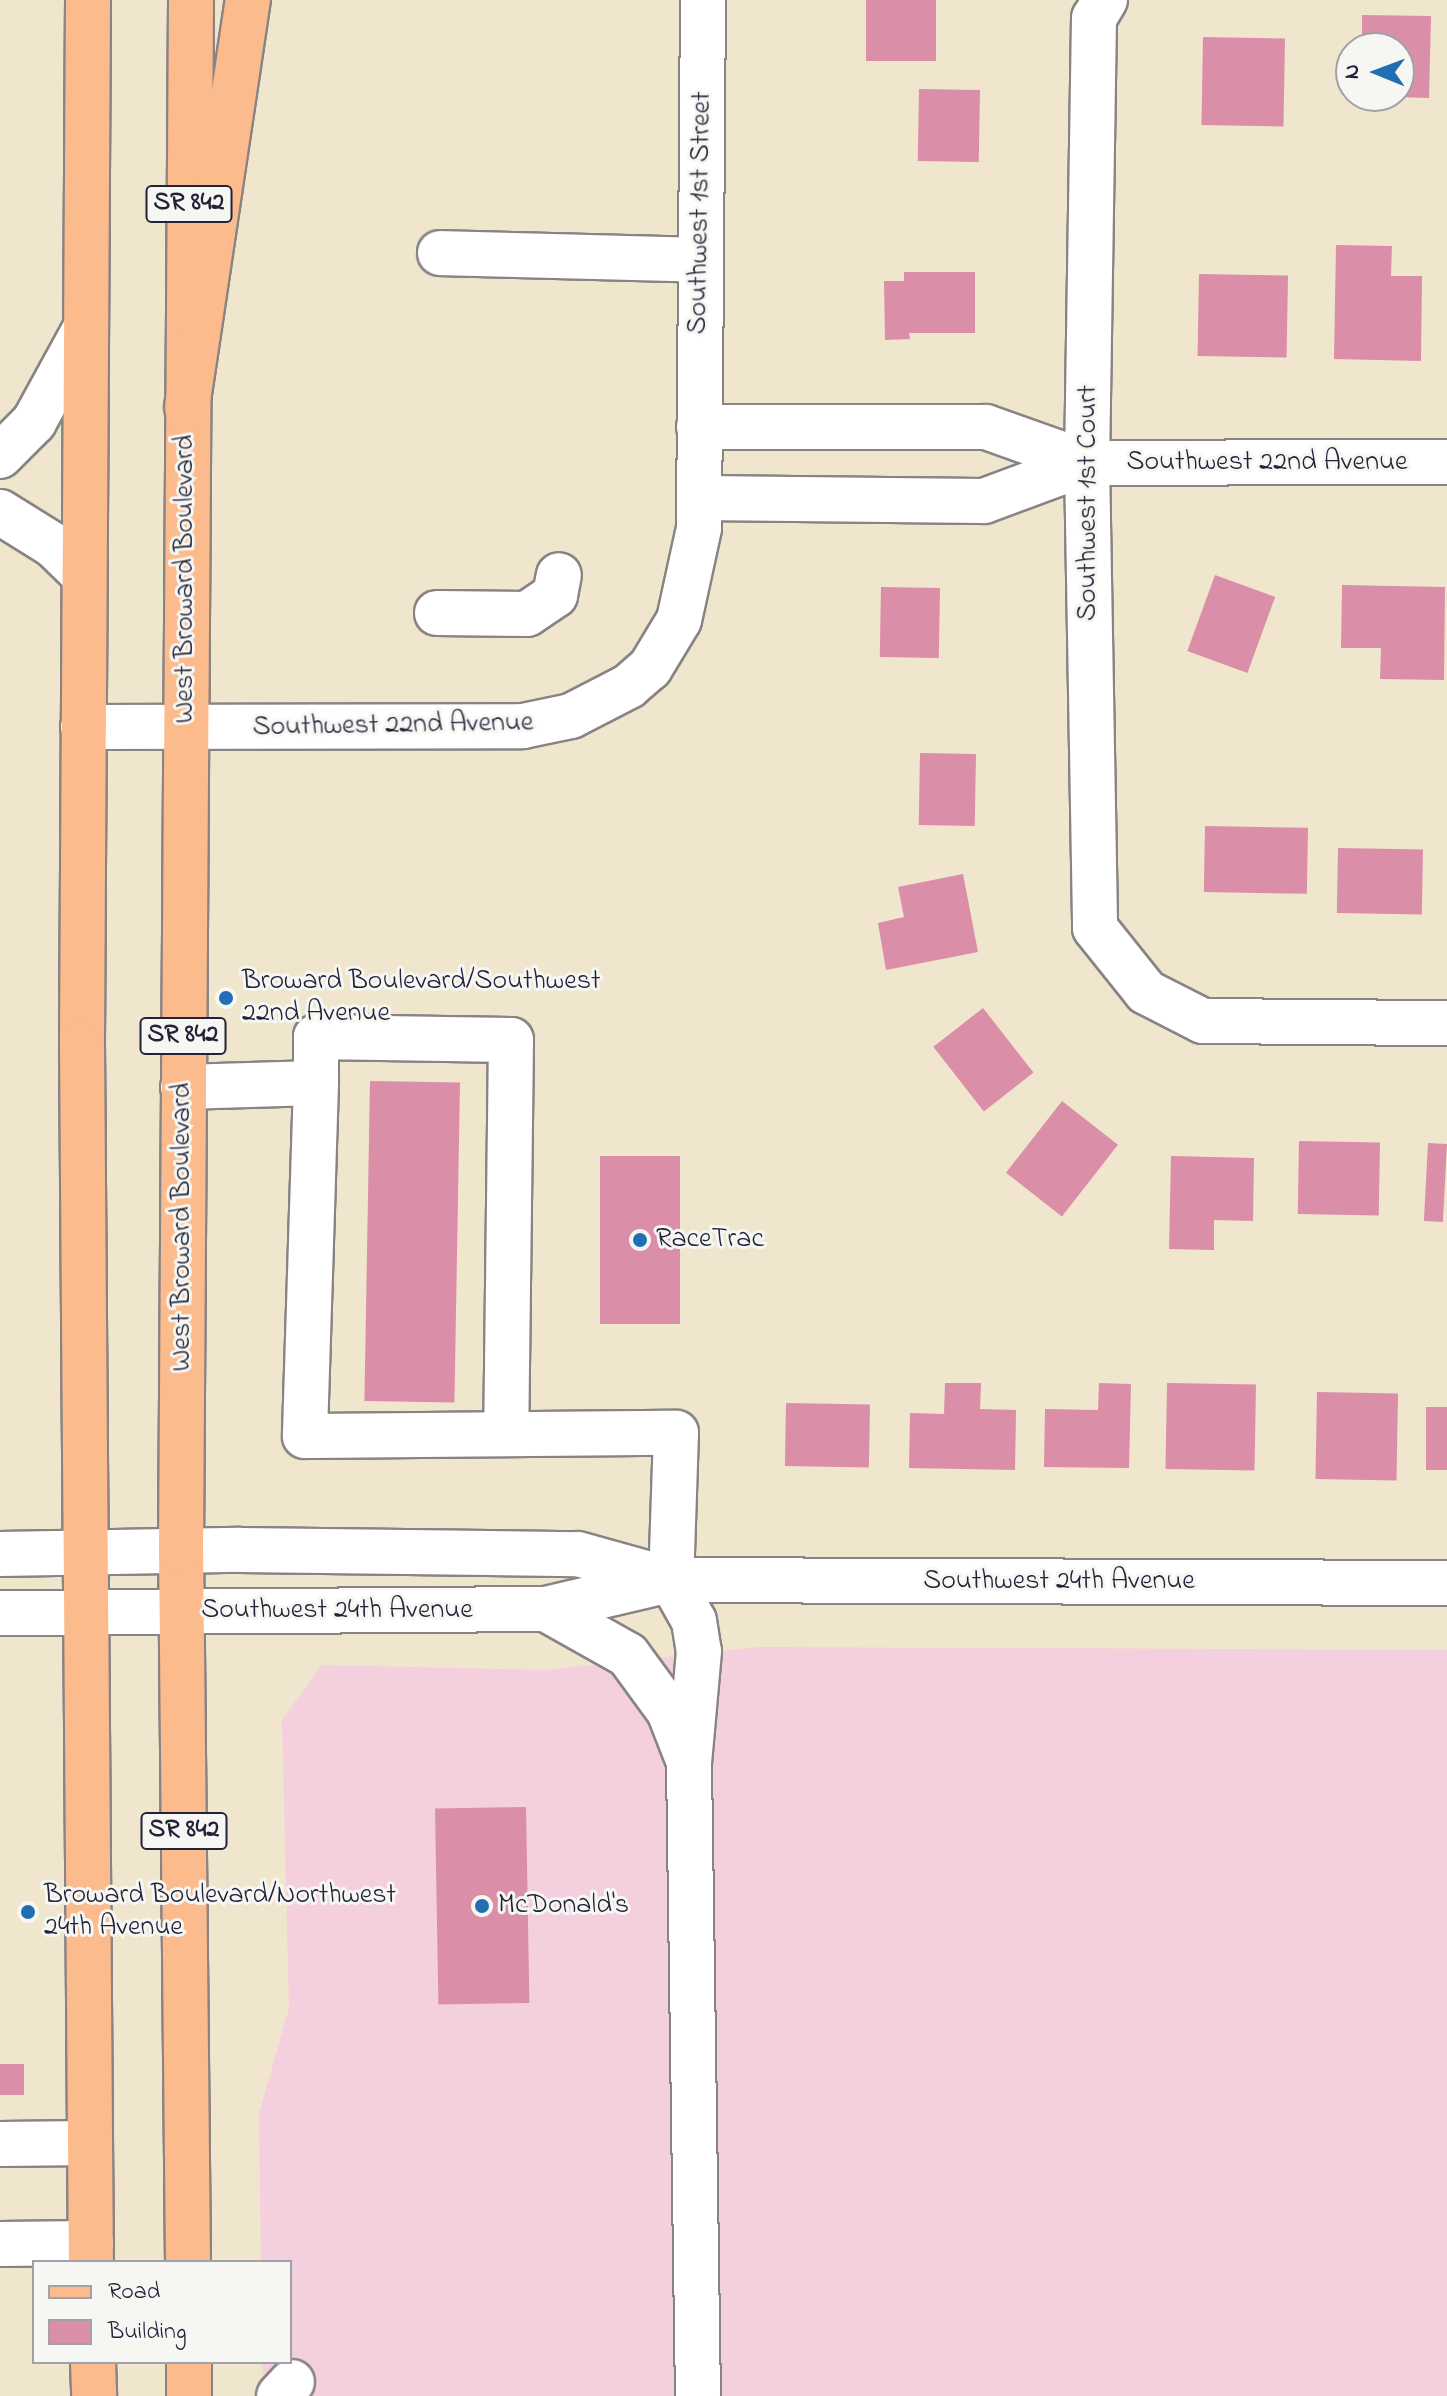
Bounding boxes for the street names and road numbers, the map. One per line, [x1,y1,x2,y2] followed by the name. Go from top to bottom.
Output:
[682,91,720,335] street label: Southwest 1st Street
[145,182,233,226] road number: SR 842
[1072,385,1106,621] street label: Southwest 1st Court
[169,435,203,723] street label: West Broward Boulevard
[1127,446,1407,480] street label: Southwest 22nd Avenue
[252,707,534,745] street label: Southwest 22nd Avenue
[139,1014,227,1058] road number: SR 842
[166,1083,200,1371] street label: West Broward Boulevard
[923,1565,1195,1599] street label: Southwest 24th Avenue
[201,1594,473,1628] street label: Southwest 24th Avenue
[140,1809,228,1853] road number: SR 842

